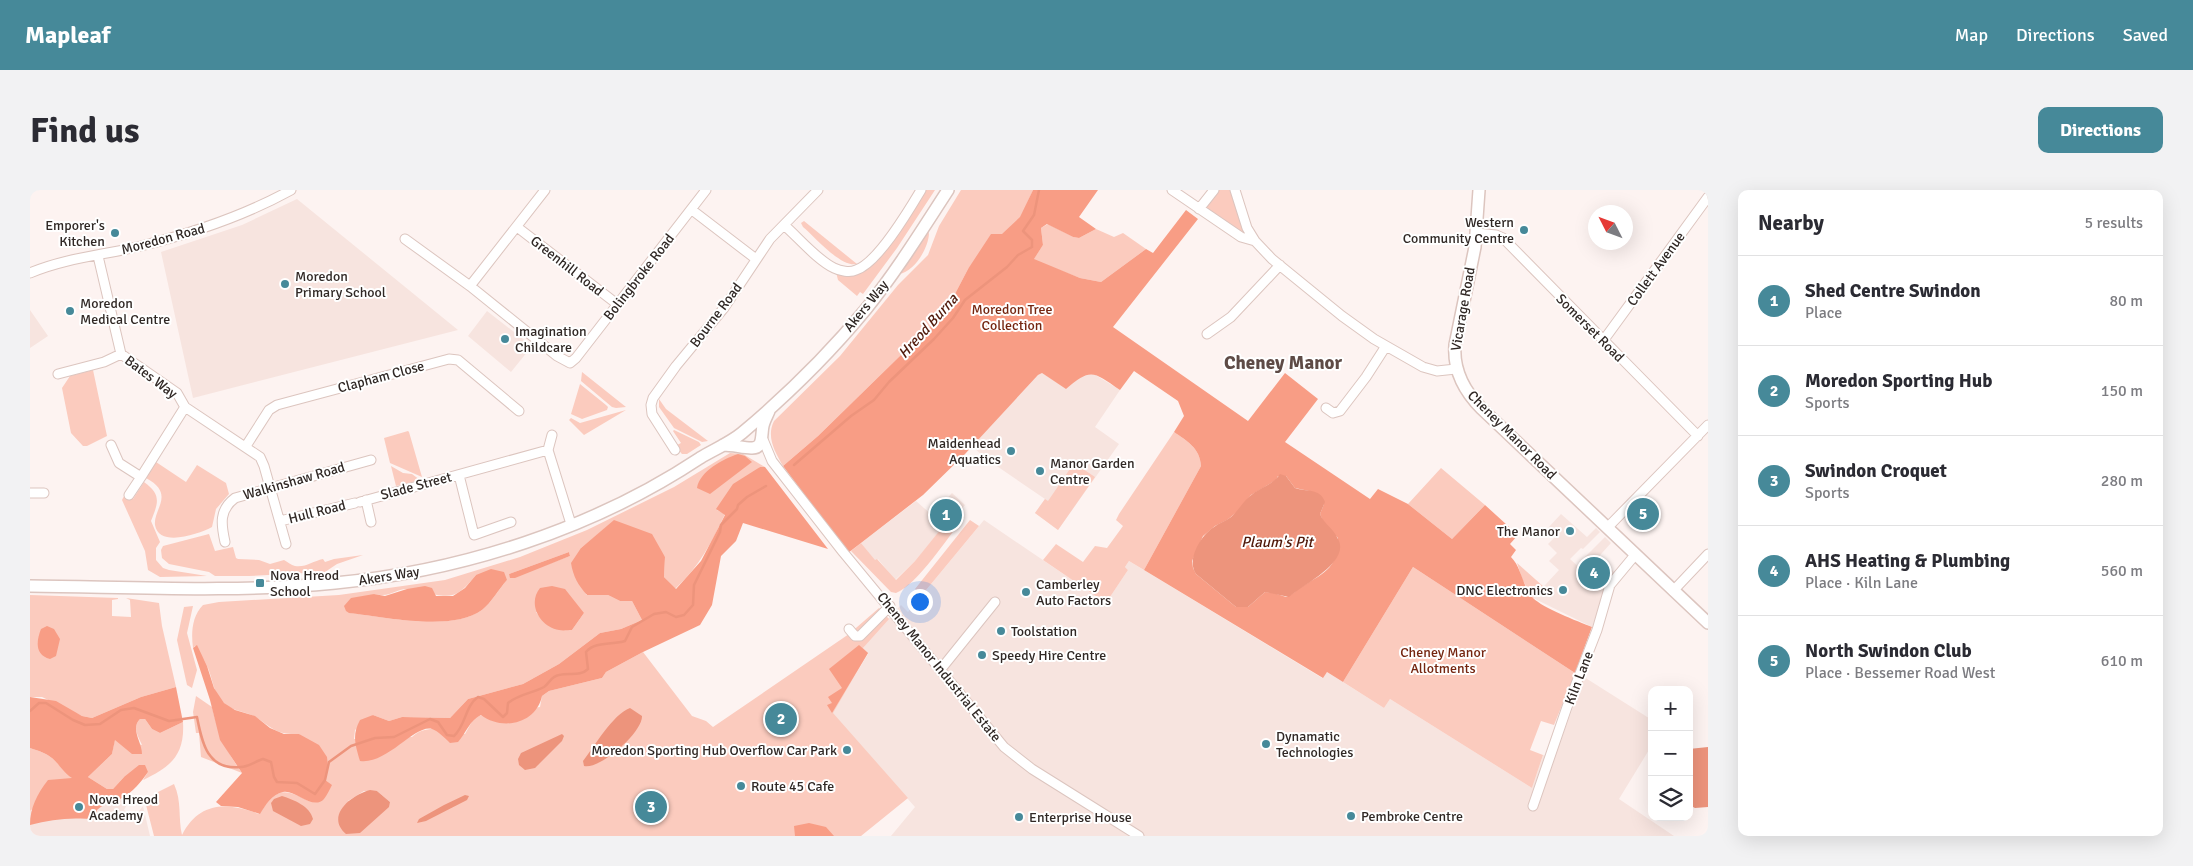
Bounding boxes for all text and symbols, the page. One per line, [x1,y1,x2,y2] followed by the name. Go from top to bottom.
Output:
[25,20,110,50] text: Mapleaf
[1955,24,1988,46] text: Map
[2016,24,2095,46] text: Directions
[2123,24,2168,46] text: Saved
[2038,107,2163,153] button: Directions
[30,109,140,152] text: Find us
[1588,205,1633,250] north arrow
[1758,210,1824,236] text: Nearby
[2084,213,2143,233] text: 5 results
[1403,214,1514,247] place label: Western Community Centre
[45,217,105,250] place label: Emporer's Kitchen
[119,220,207,258] street label: Moredon Road
[1518,224,1530,236] marker: Western Community Centre
[109,227,121,239] marker: Emporer's Kitchen
[1623,229,1689,309] street label: Collett Avenue
[600,230,678,324] street label: Bolingbroke Road
[527,232,607,300] street label: Greenhill Road
[1447,266,1479,352] street label: Vicarage Road
[295,268,386,301] place label: Moredon Primary School
[840,276,892,335] street label: Akers Way
[279,278,291,290] marker: Moredon Primary School
[686,279,746,351] street label: Bourne Road
[1805,279,1981,303] text: Shed Centre Swindon
[894,290,962,362] water label: Hreod Burna
[1552,290,1628,366] street label: Somerset Road
[1770,291,1778,311] text: 1
[2109,291,2143,311] text: 80 m
[80,295,170,328] place label: Moredon Medical Centre
[971,301,1053,334] park label: Moredon Tree Collection
[1805,303,1842,323] text: Place
[64,305,76,317] marker: Moredon Medical Centre
[515,323,587,356] place label: Imagination Childcare
[499,333,511,345] marker: Imagination Childcare
[1224,351,1342,375] district label: Cheney Manor
[121,352,181,402] street label: Bates Way
[336,357,426,397] street label: Clapham Close
[1805,369,1992,393] text: Moredon Sporting Hub
[1770,381,1778,401] text: 2
[2101,381,2143,401] text: 150 m
[1464,387,1560,483] street label: Cheney Manor Road
[1805,393,1850,413] text: Sports
[928,435,1001,468] place label: Maidenhead Aquatics
[1005,445,1017,457] marker: Maidenhead Aquatics
[1050,455,1135,488] place label: Manor Garden Centre
[241,458,347,504] street label: Walkinshaw Road
[1805,459,1947,483] text: Swindon Croquet
[1034,465,1046,477] marker: Manor Garden Centre
[379,468,454,504] street label: Slade Street
[1770,471,1778,491] text: 3
[2101,471,2143,491] text: 280 m
[1805,483,1850,503] text: Sports
[1627,495,1659,533] pin: 5
[930,496,962,534] pin: 1
[287,497,347,527] street label: Hull Road
[1497,523,1561,540] place label: The Manor
[1564,525,1576,537] marker: The Manor
[1241,533,1314,551] water label: Plaum's Pit
[1805,549,2010,573] text: AHS Heating & Plumbing
[1578,554,1610,592] pin: 4
[1770,561,1778,581] text: 4
[2101,561,2143,581] text: 560 m
[357,563,421,589] street label: Akers Way
[270,567,339,600] place label: Nova Hreod School
[1805,573,1918,593] text: Place · Kiln Lane
[1036,576,1111,609] place label: Camberley Auto Factors
[254,577,266,589] marker: Nova Hreod School
[1456,582,1553,599] place label: DNC Electronics
[1557,584,1569,596] marker: DNC Electronics
[1020,586,1032,598] marker: Camberley Auto Factors
[873,589,1005,745] street label: Cheney Manor Industrial Estate
[907,589,933,615] your location
[1011,623,1077,640] place label: Toolstation
[995,625,1007,637] marker: Toolstation
[1805,639,1972,663] text: North Swindon Club
[1400,644,1487,677] park label: Cheney Manor Allotments
[992,647,1106,664] place label: Speedy Hire Centre
[976,649,988,661] marker: Speedy Hire Centre
[1561,649,1597,707] street label: Kiln Lane
[1770,651,1778,671] text: 5
[2101,651,2143,671] text: 610 m
[1805,663,1995,683] text: Place · Bessemer Road West
[1648,686,1693,821] map controls
[1648,686,1693,731] button: +
[765,700,797,738] pin: 2
[1276,728,1353,761] place label: Dynamatic Technologies
[1648,731,1693,776] button: −
[1260,738,1272,750] marker: Dynamatic Technologies
[591,742,837,759] place label: Moredon Sporting Hub Overflow Car Park
[841,744,853,756] marker: Moredon Sporting Hub Overflow Car Park
[1648,776,1693,821] button: layers
[751,778,834,795] place label: Route 45 Cafe
[735,780,747,792] marker: Route 45 Cafe
[635,788,667,826] pin: 3
[89,791,158,824] place label: Nova Hreod Academy
[73,801,85,813] marker: Nova Hreod Academy
[1361,808,1463,825] place label: Pembroke Centre
[1029,809,1132,826] place label: Enterprise House
[1345,810,1357,822] marker: Pembroke Centre
[1013,811,1025,823] marker: Enterprise House

